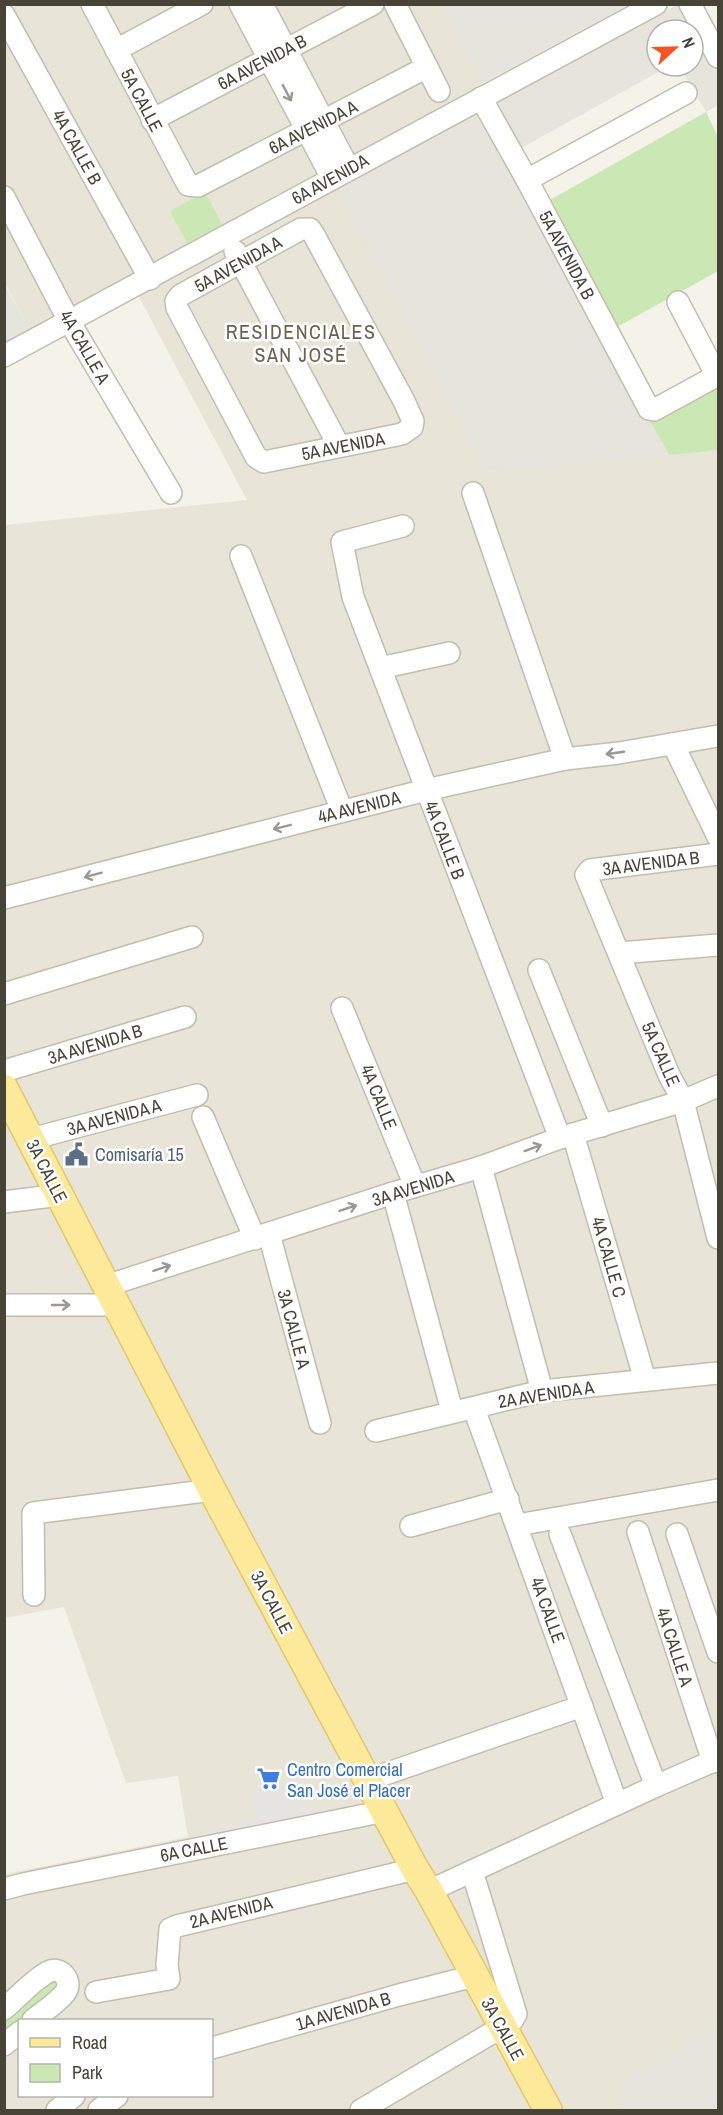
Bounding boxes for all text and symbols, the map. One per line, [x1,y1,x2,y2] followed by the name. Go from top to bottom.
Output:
[645,18,705,78] north arrow
[213,28,311,96] street label: 6A AVENIDA B
[677,34,701,51] text: N
[115,64,169,136] street label: 5A CALLE
[282,84,293,102] one-way arrow
[264,94,362,160] street label: 6A AVENIDA A
[46,105,108,189] street label: 4A CALLE B
[287,148,373,210] street label: 6A AVENIDA
[533,206,601,304] street label: 5A AVENIDA B
[190,230,286,298] street label: 5A AVENIDA A
[54,306,116,389] street label: 4A CALLE A
[226,318,376,368] district label: RESIDENCIALES SAN JOSÉ
[299,426,387,466] street label: 5A AVENIDA
[606,747,626,758] one-way arrow
[315,785,403,829] street label: 4A AVENIDA
[419,797,471,883] street label: 4A CALLE B
[273,821,292,833] one-way arrow
[601,845,701,881] street label: 3A AVENIDA B
[84,870,103,882] one-way arrow
[45,1018,145,1070] street label: 3A AVENIDA B
[636,1018,686,1090] street label: 5A CALLE
[355,1061,403,1133] street label: 4A CALLE
[64,1092,164,1142] street label: 3A AVENIDA A
[20,1135,74,1207] street label: 3A CALLE
[64,1141,90,1167] public building icon: Comisaría 15
[95,1142,184,1167] place label: Comisaría 15
[523,1142,542,1153] one-way arrow
[369,1164,457,1212] street label: 3A AVENIDA
[338,1202,357,1213] one-way arrow
[586,1214,632,1300] street label: 4A CALLE C
[152,1262,171,1273] one-way arrow
[271,1287,317,1372] street label: 3A CALLE A
[50,1299,70,1311] one-way arrow
[496,1374,596,1414] street label: 2A AVENIDA A
[245,1566,299,1638] street label: 3A CALLE
[525,1574,571,1646] street label: 4A CALLE
[651,1604,699,1690] street label: 4A CALLE A
[287,1757,410,1803] place label: Centro Comercial San José el Placer
[256,1766,282,1792] supermarket icon: Centro Comercial San José el Placer
[158,1830,230,1868] street label: 6A CALLE
[187,1890,275,1934] street label: 2A AVENIDA
[293,1986,393,2036] street label: 1A AVENIDA B
[476,1993,530,2065] street label: 3A CALLE
[18,2019,213,2097] legend
[72,2030,107,2055] text: Road
[72,2060,103,2085] text: Park

